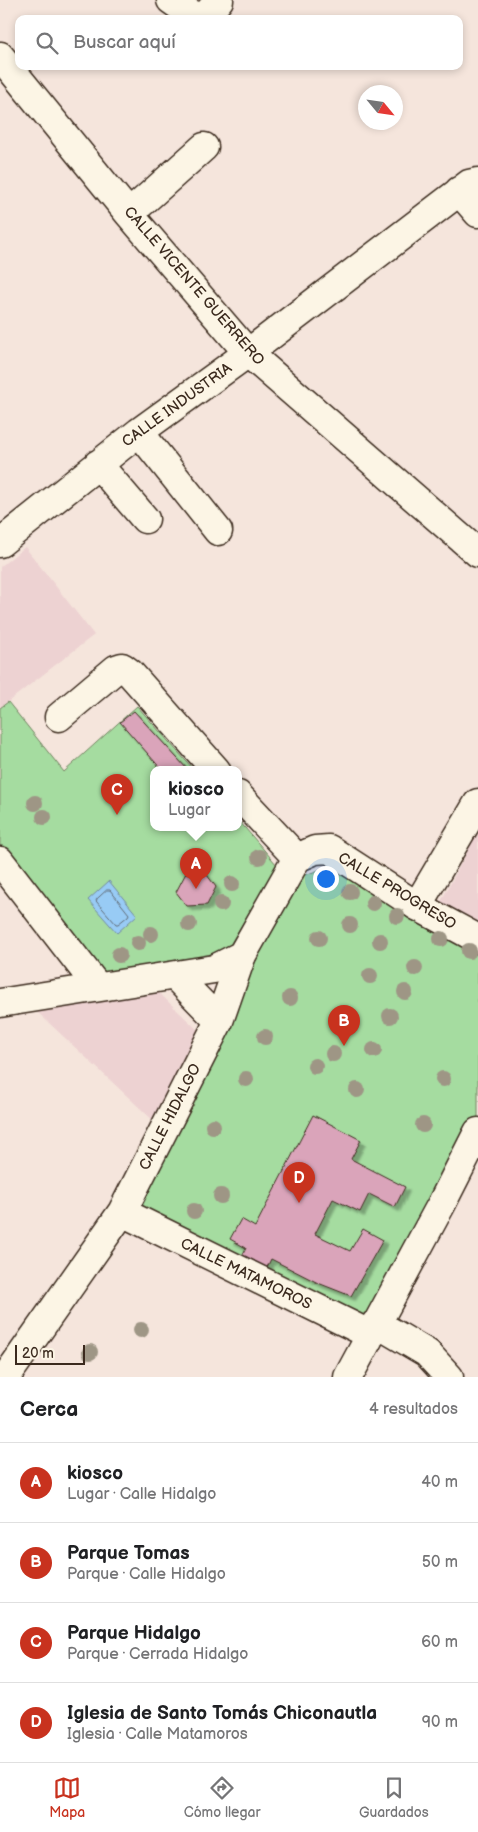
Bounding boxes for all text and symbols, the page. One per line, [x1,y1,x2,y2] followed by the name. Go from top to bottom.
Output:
[15,15,463,70] search box
[33,29,61,57] icon: search
[73,31,176,54] text: Buscar aquí
[358,85,403,130] north arrow
[120,203,268,369] street label: CALLE VICENTE GUERRERO
[118,358,236,451] street label: CALLE INDUSTRIA
[150,766,242,831] popup
[101,774,133,815] pin: C
[168,778,224,801] text: kiosco
[168,801,210,820] text: Lugar
[180,848,212,889] pin: A
[334,848,460,934] street label: CALLE PROGRESO
[313,866,339,892] your location
[328,1005,360,1046] pin: B
[135,1060,205,1174] street label: CALLE HIDALGO
[283,1162,315,1203] pin: D
[177,1234,315,1314] street label: CALLE MATAMOROS
[15,1342,85,1365] scale bar
[22,1345,54,1362] text: 20 m
[20,1397,78,1422] text: Cerca
[369,1400,458,1419] text: 4 resultados
[67,1462,123,1485] text: kiosco
[31,1473,41,1492] text: A
[421,1473,458,1492] text: 40 m
[67,1485,216,1504] text: Lugar · Calle Hidalgo
[67,1542,190,1565] text: Parque Tomas
[30,1553,42,1572] text: B
[422,1553,458,1572] text: 50 m
[67,1565,226,1584] text: Parque · Calle Hidalgo
[67,1622,201,1645] text: Parque Hidalgo
[30,1633,42,1652] text: C
[421,1633,458,1652] text: 60 m
[67,1645,248,1664] text: Parque · Cerrada Hidalgo
[67,1702,377,1725] text: Iglesia de Santo Tomás Chiconautla
[30,1713,42,1732] text: D
[422,1713,458,1732] text: 90 m
[67,1725,248,1744] text: Iglesia · Calle Matamoros
[49,1774,85,1821] tab: Mapa
[184,1774,260,1821] tab: Cómo llegar
[359,1774,429,1821] tab: Guardados

